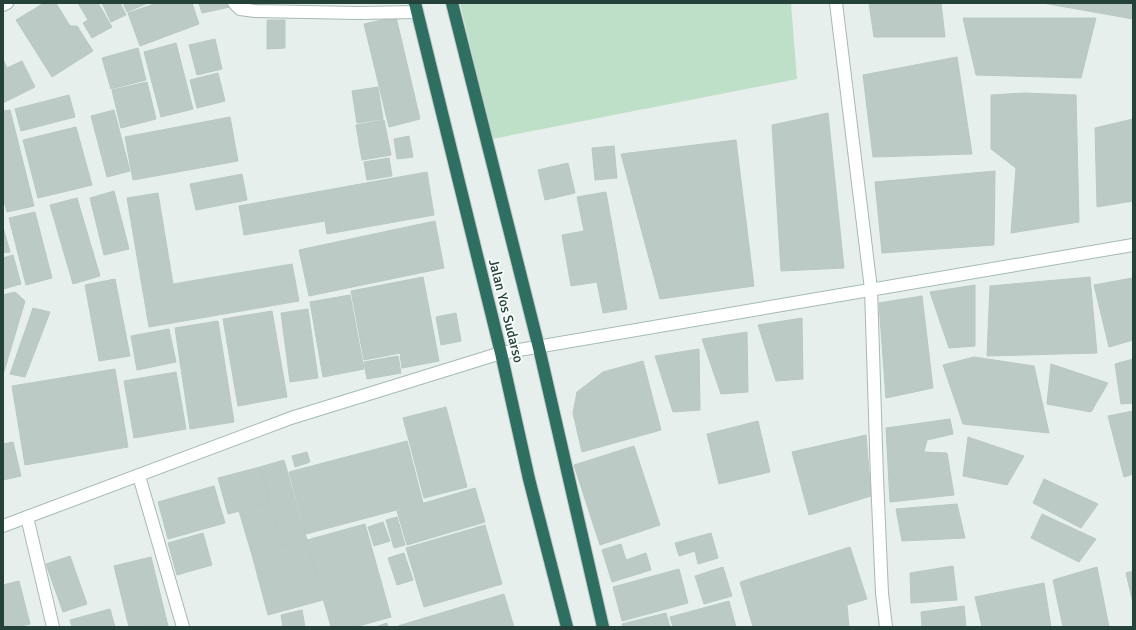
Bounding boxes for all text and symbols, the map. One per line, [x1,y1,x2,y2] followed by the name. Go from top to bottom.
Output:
[485,257,527,365] street label: Jalan Yos Sudarso

